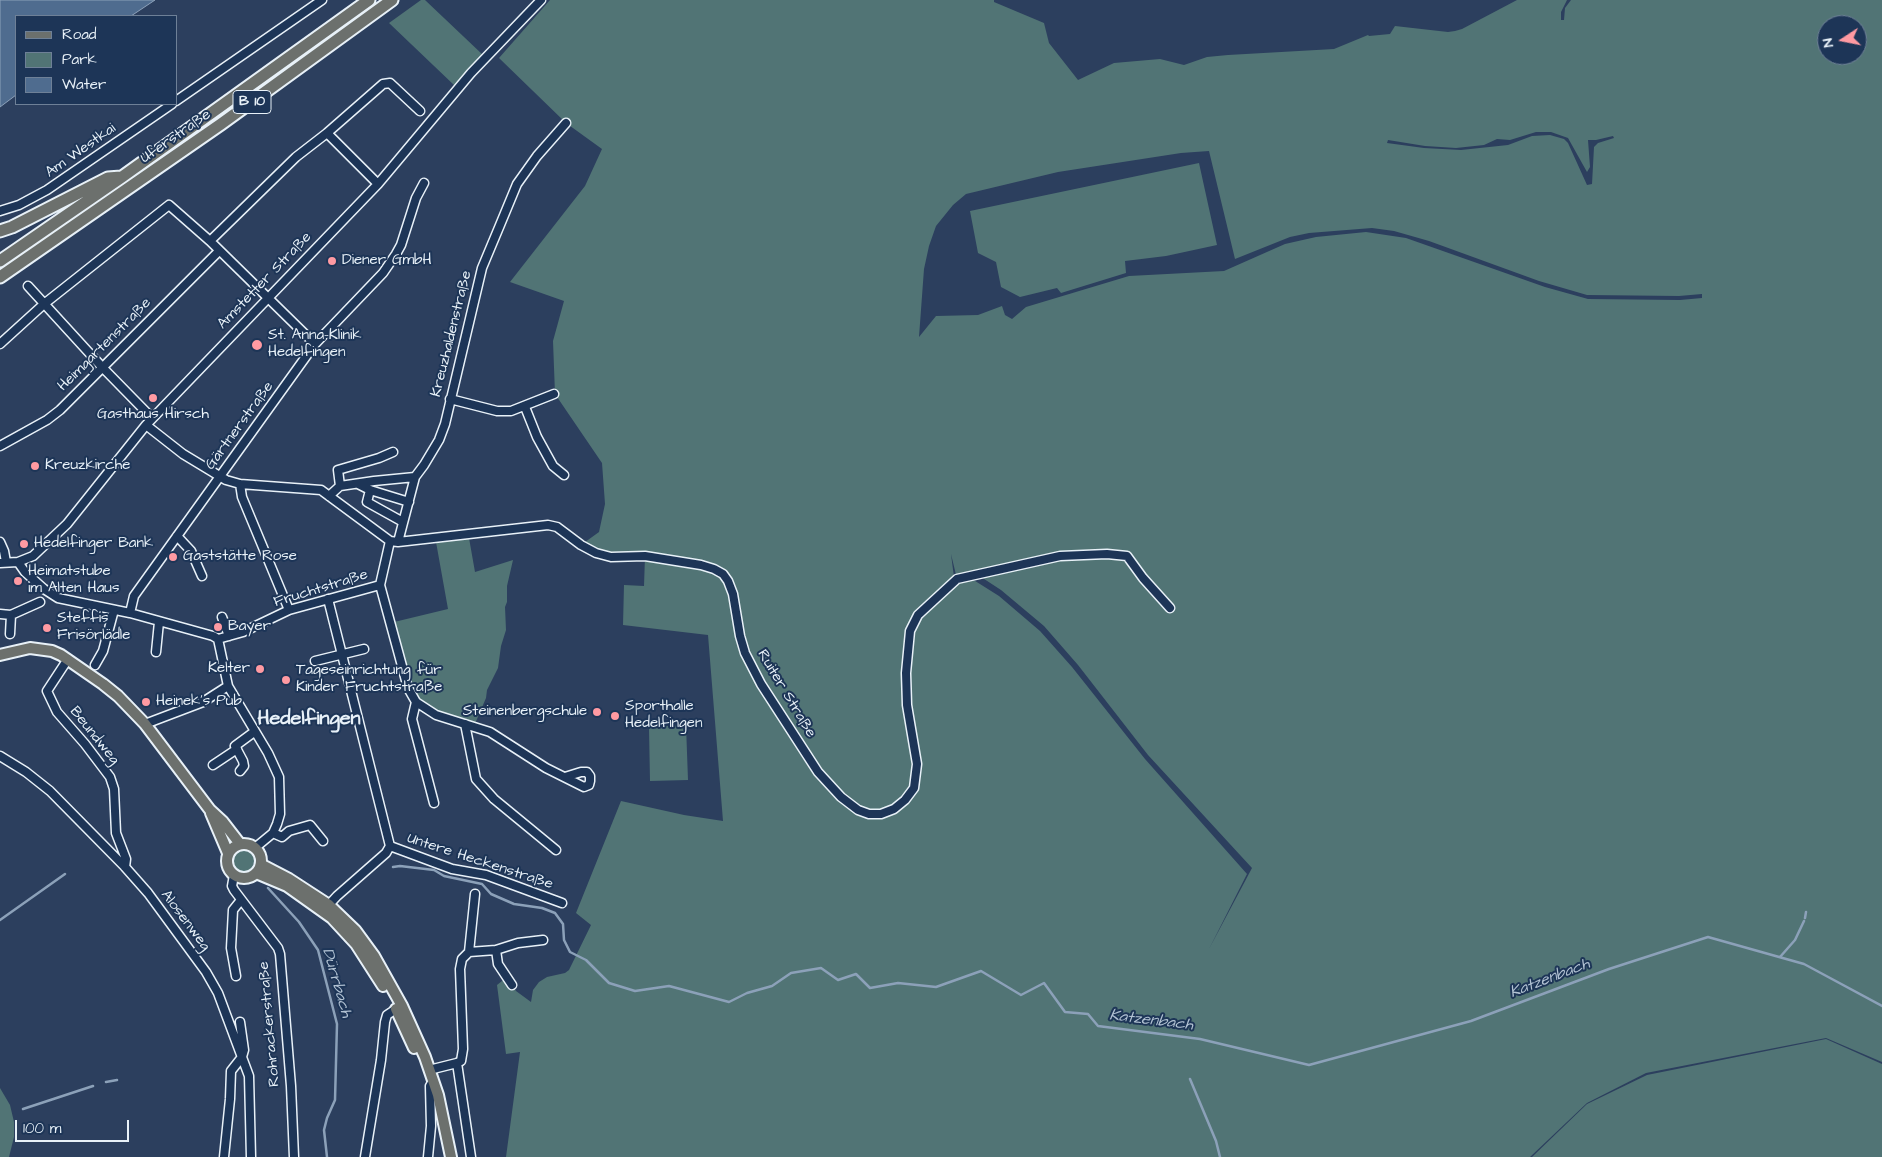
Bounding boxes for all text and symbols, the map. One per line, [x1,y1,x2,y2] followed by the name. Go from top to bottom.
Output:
[15,15,178,105] legend
[1817,15,1867,65] north arrow
[62,24,96,45] text: Road
[1818,36,1839,49] text: N
[62,49,97,70] text: Park
[62,74,106,95] text: Water
[233,90,271,114] road number: B 10
[137,106,215,168] street label: Uferstraße
[42,120,120,182] street label: Am Westkai
[214,229,316,333] street label: Amstetter Straße
[342,252,432,270] place label: Diener GmbH
[326,255,338,267] marker: Diener GmbH
[428,269,476,399] street label: Kreuzhaldenstraße
[55,295,155,395] street label: Heimgartenstraße
[268,327,361,362] place label: St. Anna-Klinik Hedelfingen
[250,338,264,352] marker: St. Anna-Klinik Hedelfingen
[202,378,278,474] street label: Gärtnerstraße
[147,392,159,404] marker: Gasthaus Hirsch
[97,406,209,424] place label: Gasthaus Hirsch
[45,457,130,475] place label: Kreuzkirche
[29,460,41,472] marker: Kreuzkirche
[34,535,153,553] place label: Hedelfinger Bank
[18,538,30,550] marker: Hedelfinger Bank
[183,548,297,566] place label: Gaststätte Rose
[167,551,179,563] marker: Gaststätte Rose
[28,563,119,598] place label: Heimatstube im Alten Haus
[272,566,370,612] street label: Fruchtstraße
[12,575,24,587] marker: Heimatstube im Alten Haus
[57,610,130,645] place label: Steffis Frisörlädle
[228,618,271,636] place label: Bayer
[212,621,224,633] marker: Bayer
[41,622,53,634] marker: Steffis Frisörlädle
[753,647,819,741] street label: Ruiter Straße
[208,660,250,678] place label: Kelter
[296,662,442,697] place label: Tageseinrichtung für Kinder Fruchtstraße
[254,663,266,675] marker: Kelter
[280,674,292,686] marker: Tageseinrichtung für Kinder Fruchtstraße
[156,693,242,711] place label: Heinek's Pub
[140,696,152,708] marker: Heinek's Pub
[625,698,702,733] place label: Sporthalle Hedelfingen
[65,703,123,769] street label: Beundweg
[463,703,587,721] place label: Steinenbergschule
[591,706,603,718] marker: Steinenbergschule
[257,708,361,732] district label: Hedelfingen
[609,710,621,722] marker: Sporthalle Hedelfingen
[405,830,555,894] street label: Untere Heckenstraße
[156,887,214,955] street label: Alosenweg
[317,946,355,1020] water label: Dürrbach
[1507,955,1593,1003] water label: Katzenbach
[256,961,284,1087] street label: Rohrackerstraße
[1108,1006,1194,1036] water label: Katzenbach
[18,1110,131,1142] scale bar
[23,1118,62,1139] text: 100 m

